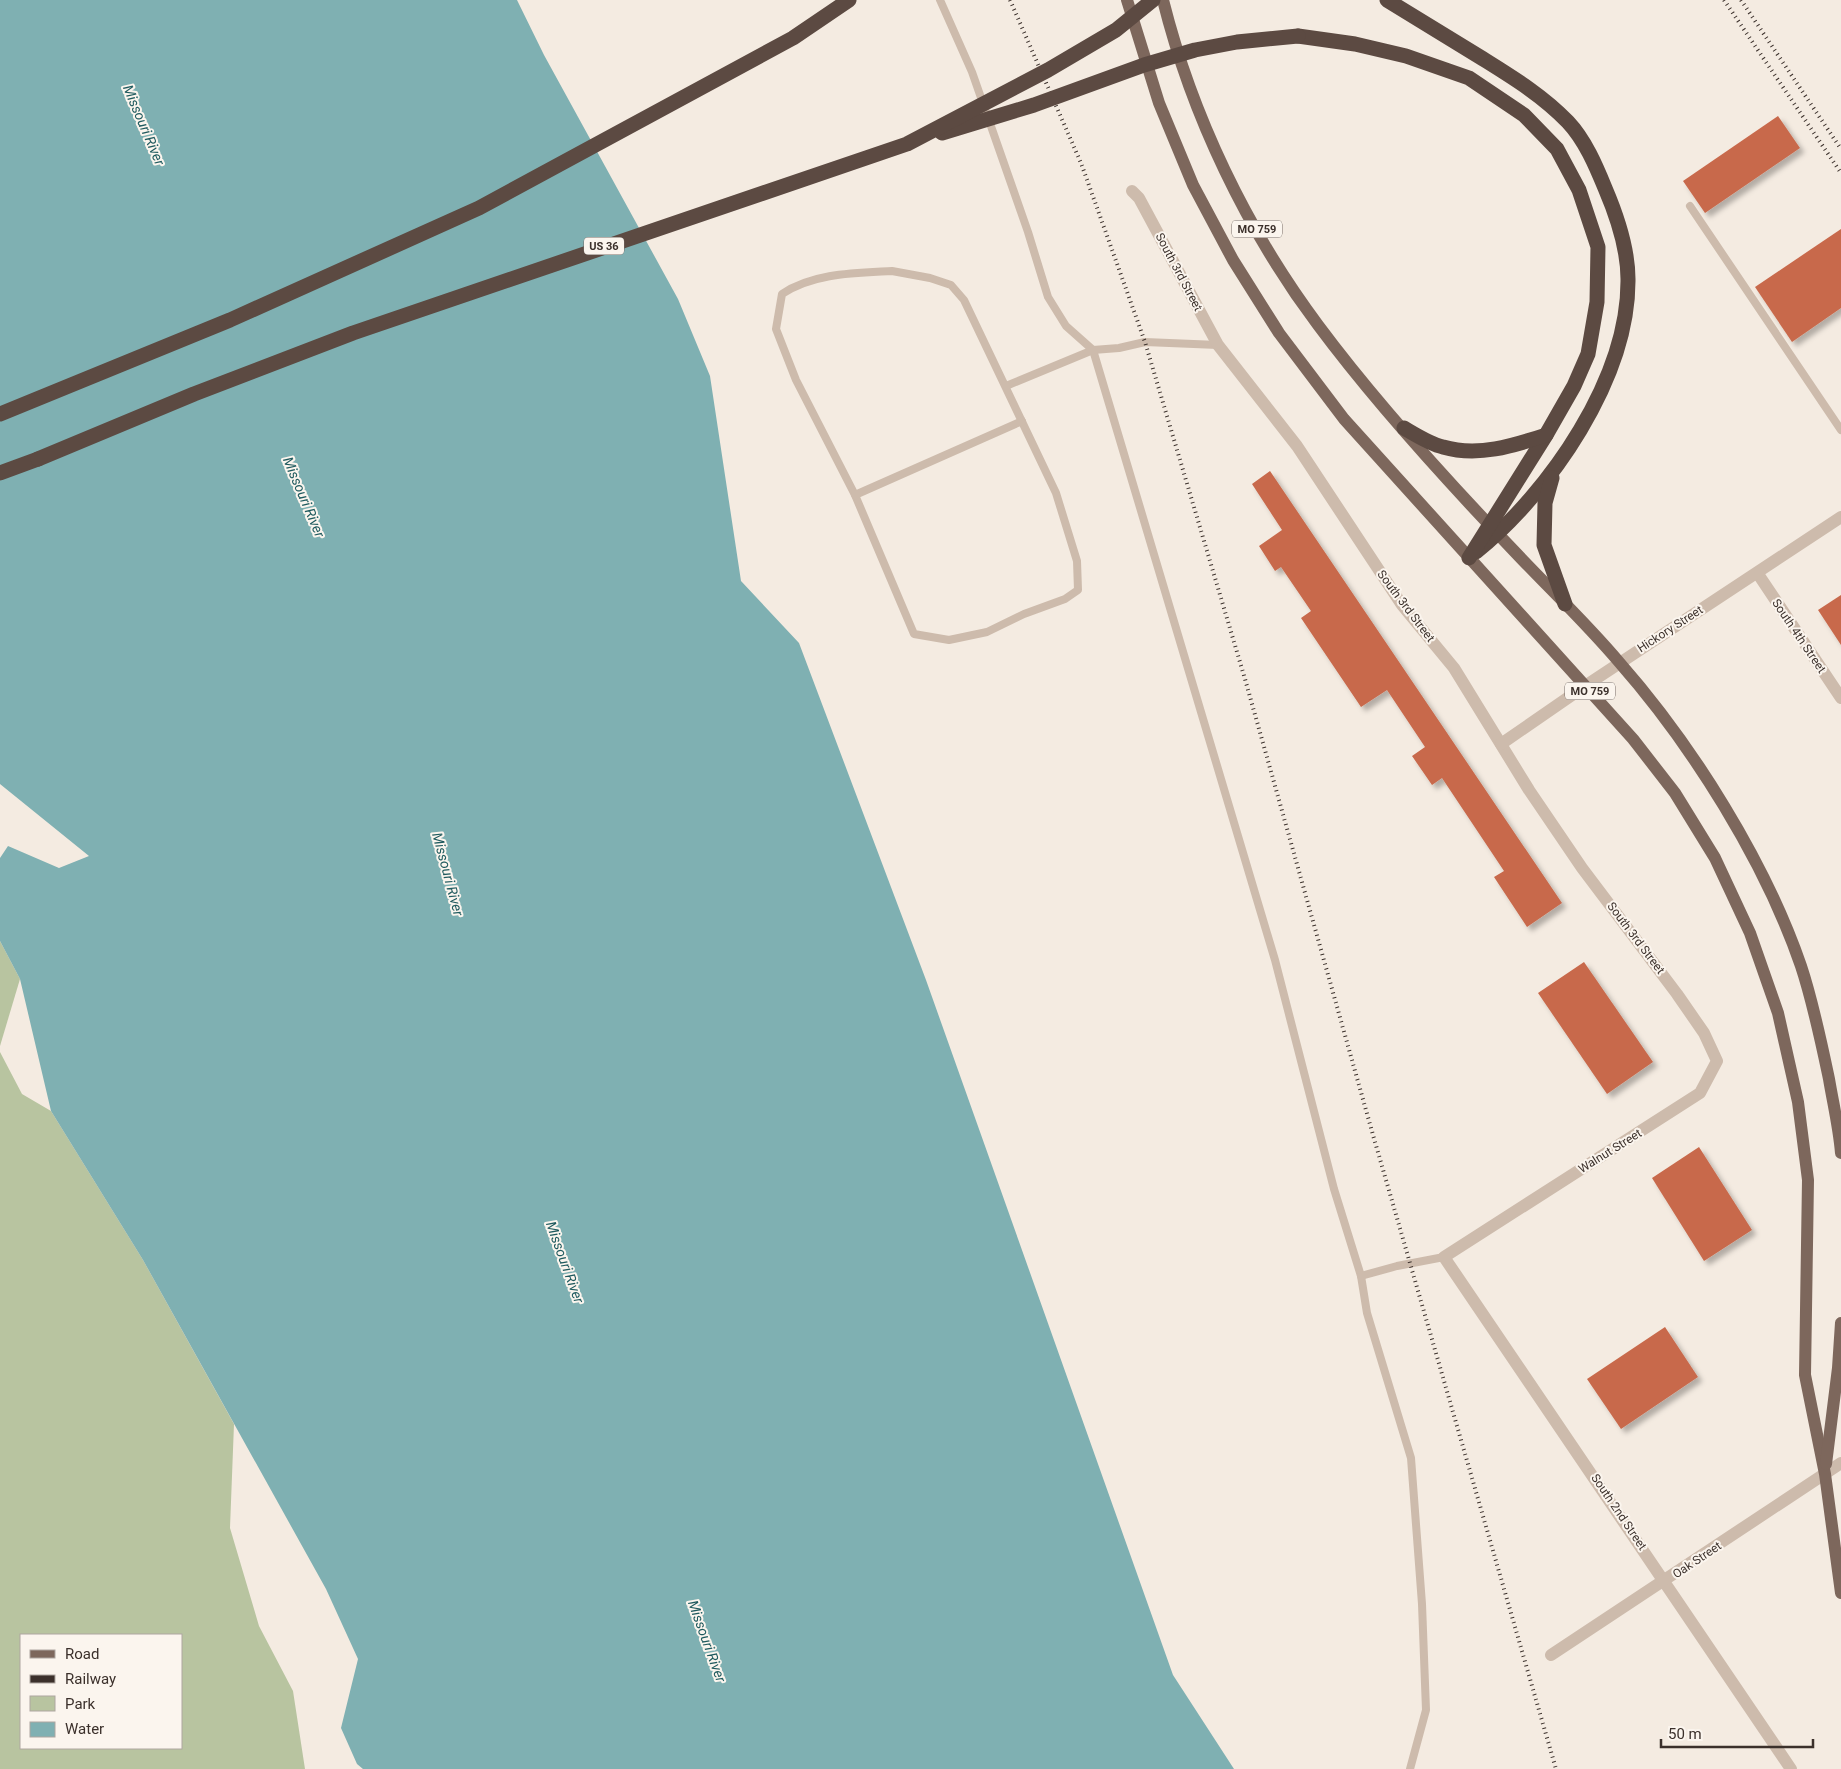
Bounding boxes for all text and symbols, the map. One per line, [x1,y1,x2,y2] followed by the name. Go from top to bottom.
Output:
[120,82,168,168] water label: Missouri River
[1232,220,1282,238] road number: MO 759
[1153,231,1205,313] street label: South 3rd Street
[584,238,624,255] road number: US 36
[280,454,328,540] water label: Missouri River
[1374,567,1438,645] street label: South 3rd Street
[1769,596,1829,676] street label: South 4th Street
[1635,603,1705,655] street label: Hickory Street
[1565,682,1615,699] road number: MO 759
[429,831,467,918] water label: Missouri River
[1604,899,1668,977] street label: South 3rd Street
[1576,1126,1644,1176] street label: Walnut Street
[543,1219,587,1305] water label: Missouri River
[1588,1471,1650,1553] street label: South 2nd Street
[1670,1539,1724,1581] street label: Oak Street
[685,1598,729,1684] water label: Missouri River
[20,1634,182,1749] legend
[65,1645,99,1663] text: Road
[65,1670,116,1688] text: Railway
[65,1695,96,1713] text: Park
[1661,1716,1814,1748] scale bar
[65,1720,104,1738] text: Water
[1668,1725,1702,1743] text: 50 m

